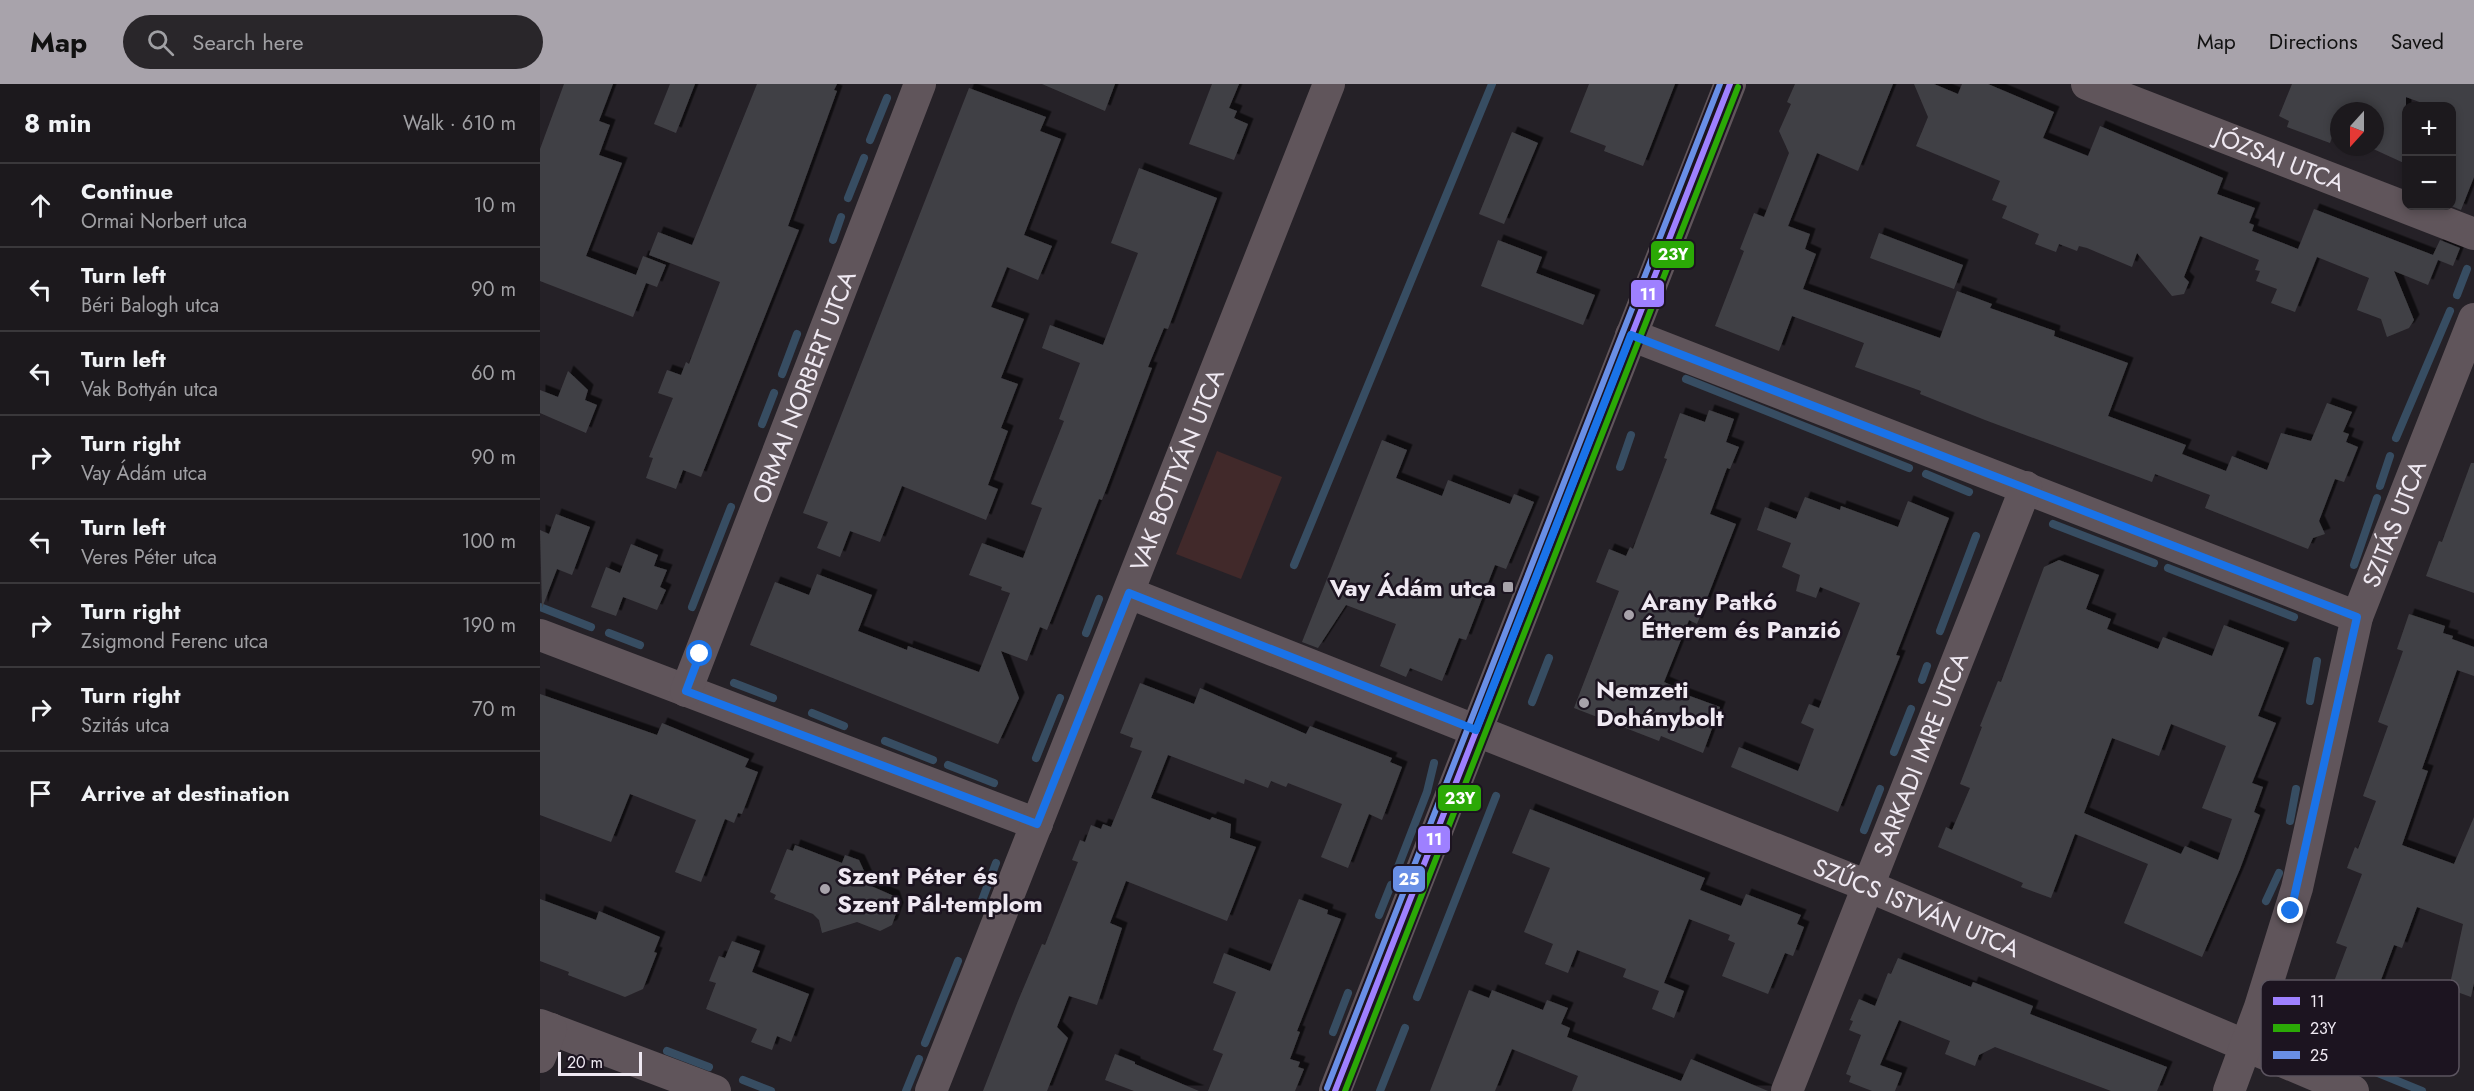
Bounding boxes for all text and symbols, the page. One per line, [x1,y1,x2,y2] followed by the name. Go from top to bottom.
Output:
[123,15,543,69] search box
[30,22,87,63] text: Map
[144,26,177,59] icon: search
[192,26,304,58] text: Search here
[2197,27,2236,57] text: Map
[2269,27,2358,57] text: Directions
[2391,27,2444,57] text: Saved
[2330,102,2384,156] north arrow
[2402,102,2456,210] map controls
[2402,102,2456,156] button: +
[24,104,92,142] text: 8 min
[403,109,516,138] text: Walk · 610 m
[2207,117,2350,200] street label: JÓZSAI UTCA
[2402,156,2456,210] button: −
[81,175,173,207] text: Continue
[24,189,57,222] icon: ahead
[473,191,516,220] text: 10 m
[81,207,247,236] text: Ormai Norbert utca
[1650,240,1695,269] line badge: 23Y
[1658,243,1689,266] text: 23Y
[81,259,166,291] text: Turn left
[742,265,864,508] street label: ORMAI NORBERT UTCA
[24,273,57,306] icon: left
[471,275,516,304] text: 90 m
[1630,279,1665,308] line badge: 11
[1640,283,1656,306] text: 11
[81,291,219,320] text: Béri Balogh utca
[81,343,166,375] text: Turn left
[24,357,57,390] icon: left
[471,359,516,388] text: 60 m
[1121,363,1232,576] street label: VAK BOTTYÁN UTCA
[81,375,218,404] text: Vak Bottyán utca
[81,427,181,459] text: Turn right
[24,441,57,474] icon: right
[471,443,516,472] text: 90 m
[2353,455,2434,592] street label: SZITÁS UTCA
[81,459,207,488] text: Vay Ádám utca
[81,511,166,543] text: Turn left
[24,525,57,558] icon: left
[461,527,516,556] text: 100 m
[81,543,217,572] text: Veres Péter utca
[1329,570,1496,605] place label: Vay Ádám utca
[1501,580,1515,594] marker: Vay Ádám utca
[1640,584,1841,647] place label: Arany Patkó Étterem és Panzió
[81,595,181,627] text: Turn right
[1622,608,1636,622] marker: Arany Patkó Étterem és Panzió
[24,609,57,642] icon: right
[462,611,516,640] text: 190 m
[81,627,268,656] text: Zsigmond Ferenc utca
[686,640,712,666] route start
[1864,647,1977,862] street label: SARKADI IMRE UTCA
[1596,672,1724,735] place label: Nemzeti Dohánybolt
[81,679,181,711] text: Turn right
[24,693,57,726] icon: right
[472,695,516,724] text: 70 m
[1577,696,1591,710] marker: Nemzeti Dohánybolt
[81,711,169,740] text: Szitás utca
[24,777,57,810] icon: arrive
[81,777,290,809] text: Arrive at destination
[1437,784,1482,812] line badge: 23Y
[1445,787,1476,810] text: 23Y
[1417,825,1451,854] line badge: 11
[1426,828,1442,851] text: 11
[1808,849,2026,966] street label: SZŰCS ISTVÁN UTCA
[837,858,1043,921] place label: Szent Péter és Szent Pál-templom
[1392,865,1426,893] line badge: 25
[1399,868,1419,891] text: 25
[818,882,832,896] marker: Szent Péter és Szent Pál-templom
[2277,897,2303,923] route end
[2261,980,2459,1076] legend
[2310,990,2324,1013] text: 11
[2310,1017,2336,1040] text: 23Y
[2310,1044,2328,1067] text: 25
[558,1049,642,1076] scale bar
[567,1051,603,1074] text: 20 m

